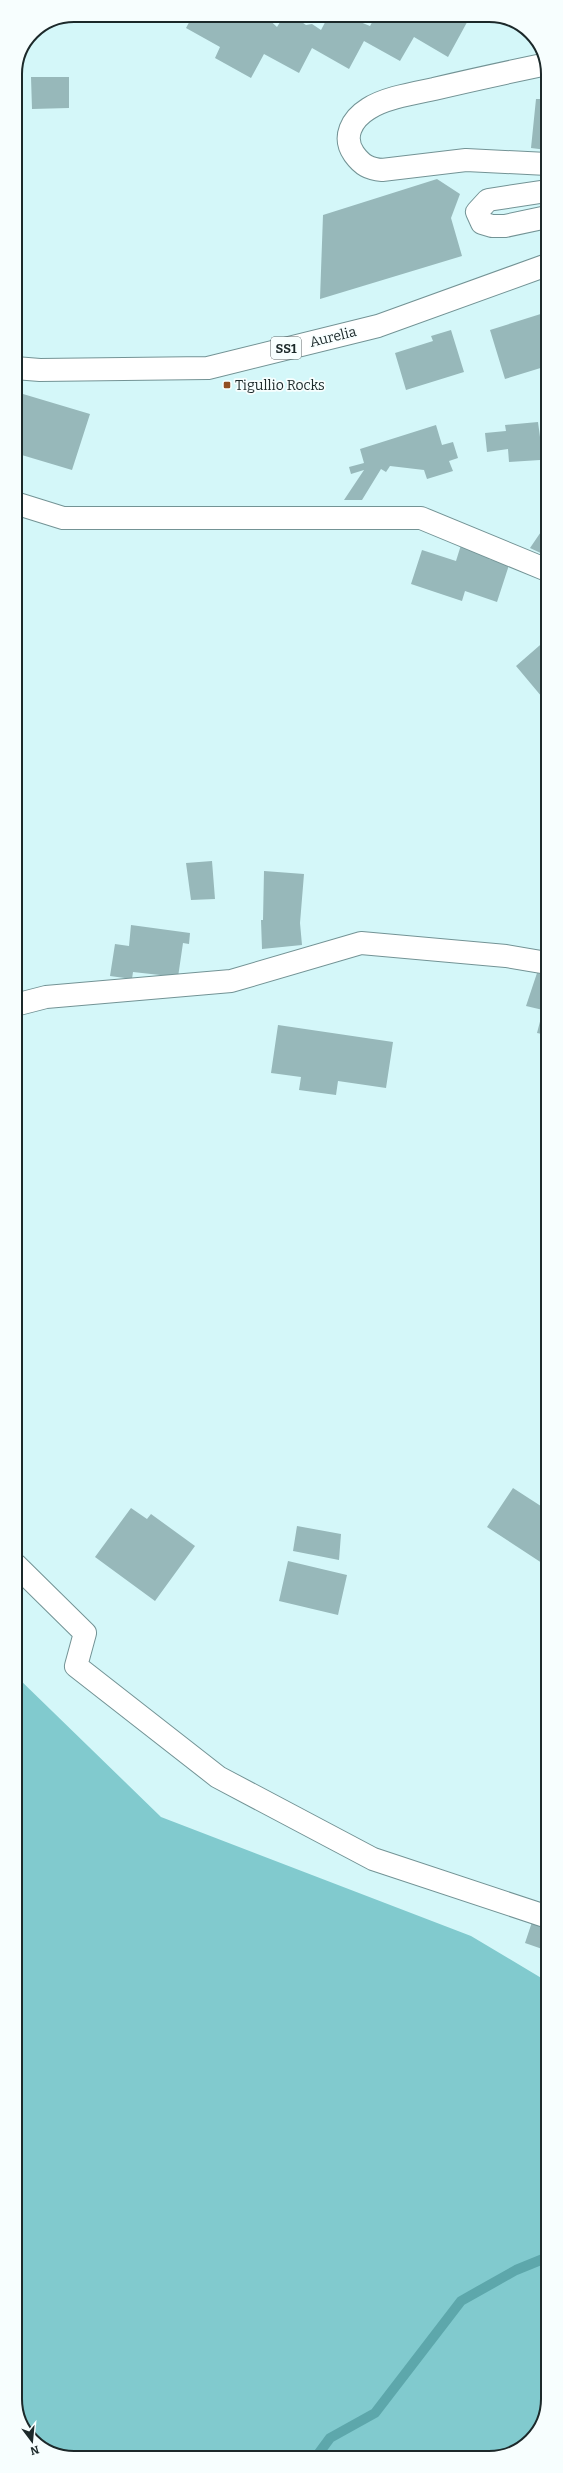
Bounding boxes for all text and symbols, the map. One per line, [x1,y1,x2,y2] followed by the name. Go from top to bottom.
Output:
[308,323,358,351] street label: Aurelia
[271,337,301,359] road number: SS1
[235,377,325,394] place label: Tigullio Rocks
[222,380,232,390] marker: Tigullio Rocks
[12,2421,52,2461] north arrow
[28,2443,40,2458] text: N

